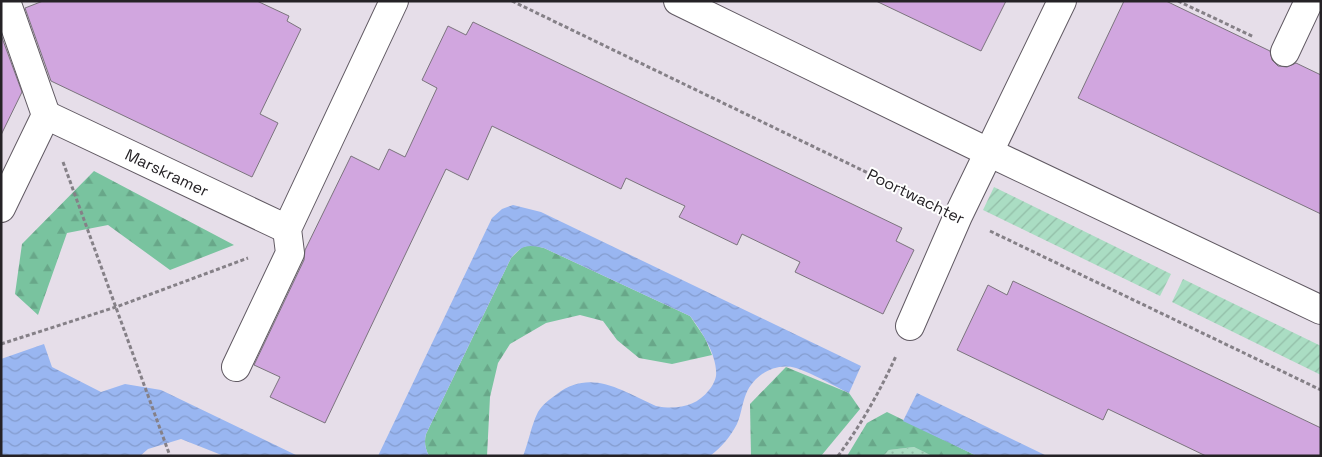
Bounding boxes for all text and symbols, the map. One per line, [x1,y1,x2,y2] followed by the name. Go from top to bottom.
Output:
[122,144,212,202] street label: Marskramer
[864,164,968,229] street label: Poortwachter

